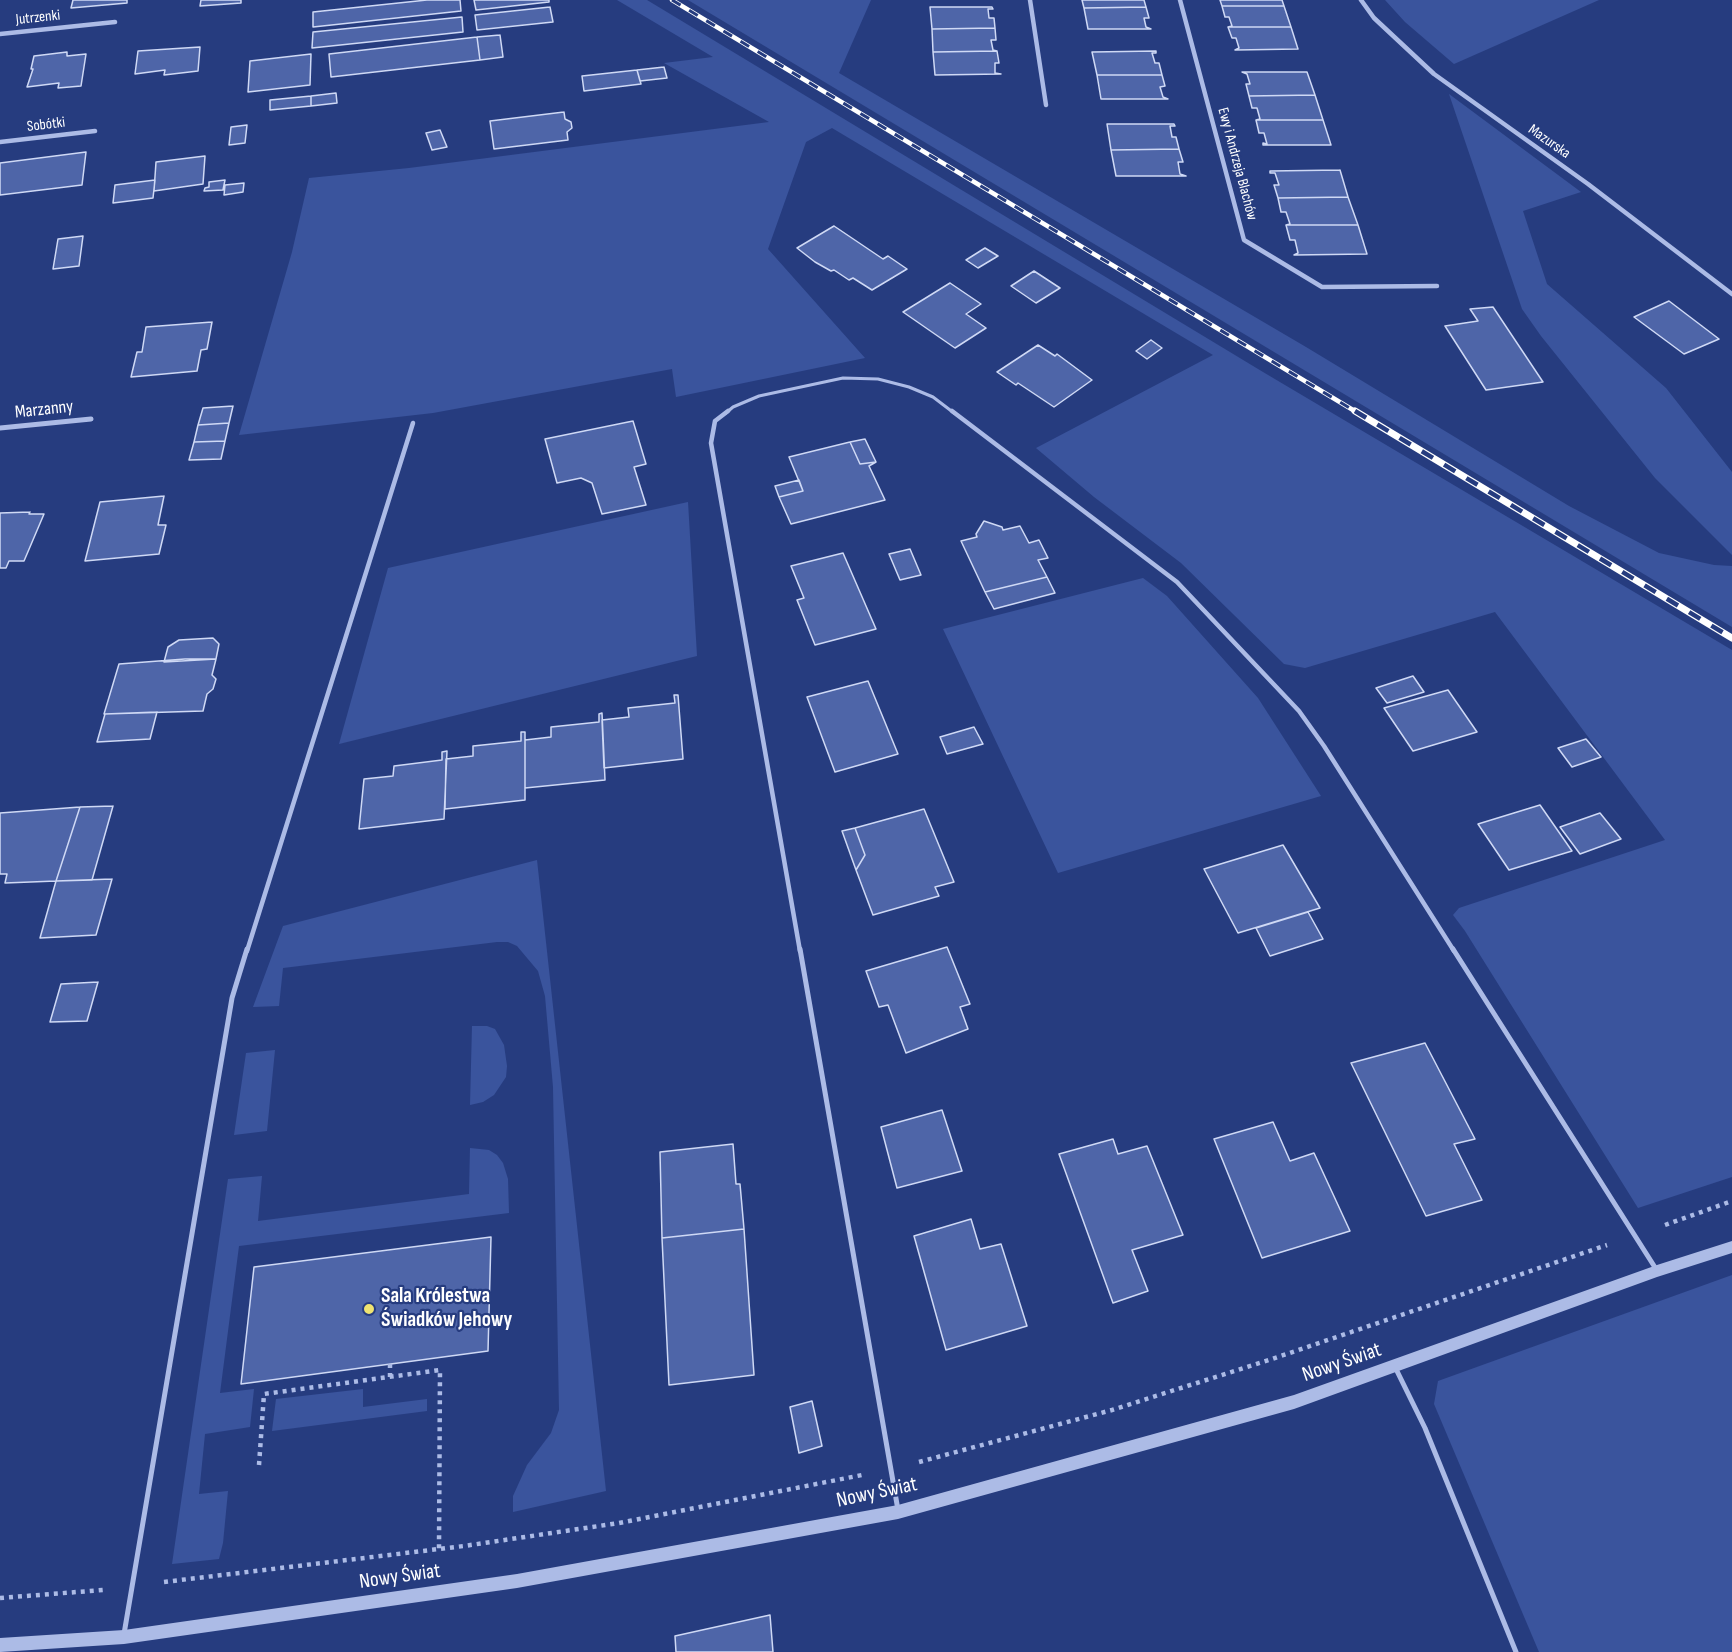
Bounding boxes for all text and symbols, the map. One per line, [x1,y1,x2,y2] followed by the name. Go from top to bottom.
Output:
[15,7,61,29] street label: Jutrzenki
[1213,106,1261,222] street label: Ewy i Andrzeja Blachów
[26,114,66,136] street label: Sobótki
[1524,121,1574,163] street label: Mazurska
[14,396,74,424] street label: Marzanny
[381,1284,512,1334] place label: Sala Królestwa Świadków Jehowy
[362,1302,376,1316] marker: Sala Królestwa Świadków Jehowy
[1299,1338,1385,1388] street label: Nowy Świat
[834,1472,920,1514] street label: Nowy Świat
[358,1559,442,1595] street label: Nowy Świat

